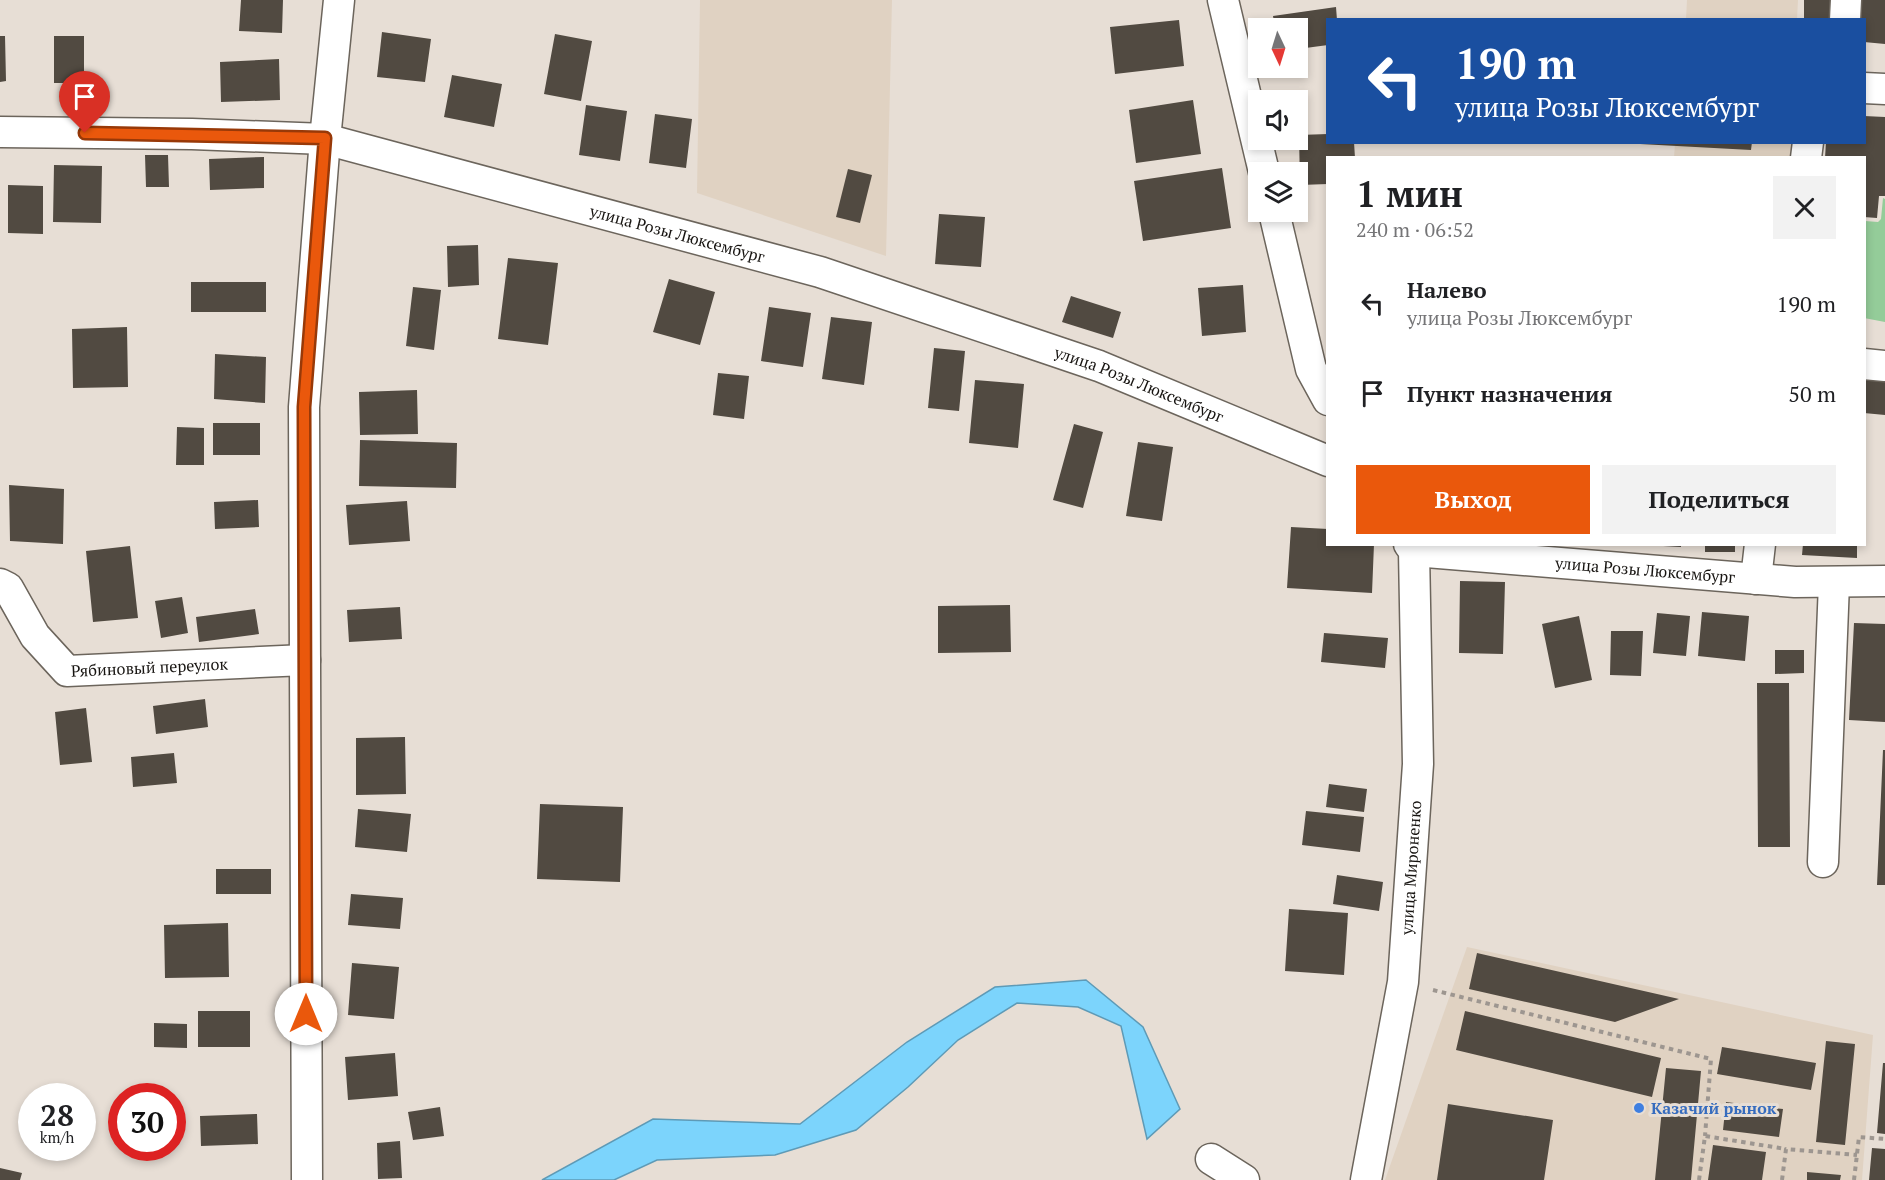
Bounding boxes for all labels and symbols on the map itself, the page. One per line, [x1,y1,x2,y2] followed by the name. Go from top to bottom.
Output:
[1248,18,1308,78] north arrow
[59,71,110,133] pin
[586,199,767,268] street label: улица Розы Люксембург
[1051,340,1227,428] street label: улица Розы Люксембург
[1553,551,1736,588] street label: улица Розы Люксембург
[70,653,229,682] street label: Рябиновый переулок
[1395,800,1426,937] street label: улица Мироненко
[274,982,338,1046] position arrow
[108,1083,186,1161] speed limit sign: 30
[1651,1097,1777,1119] place label: Казачий рынок
[1632,1101,1646,1115] marker: Казачий рынок

